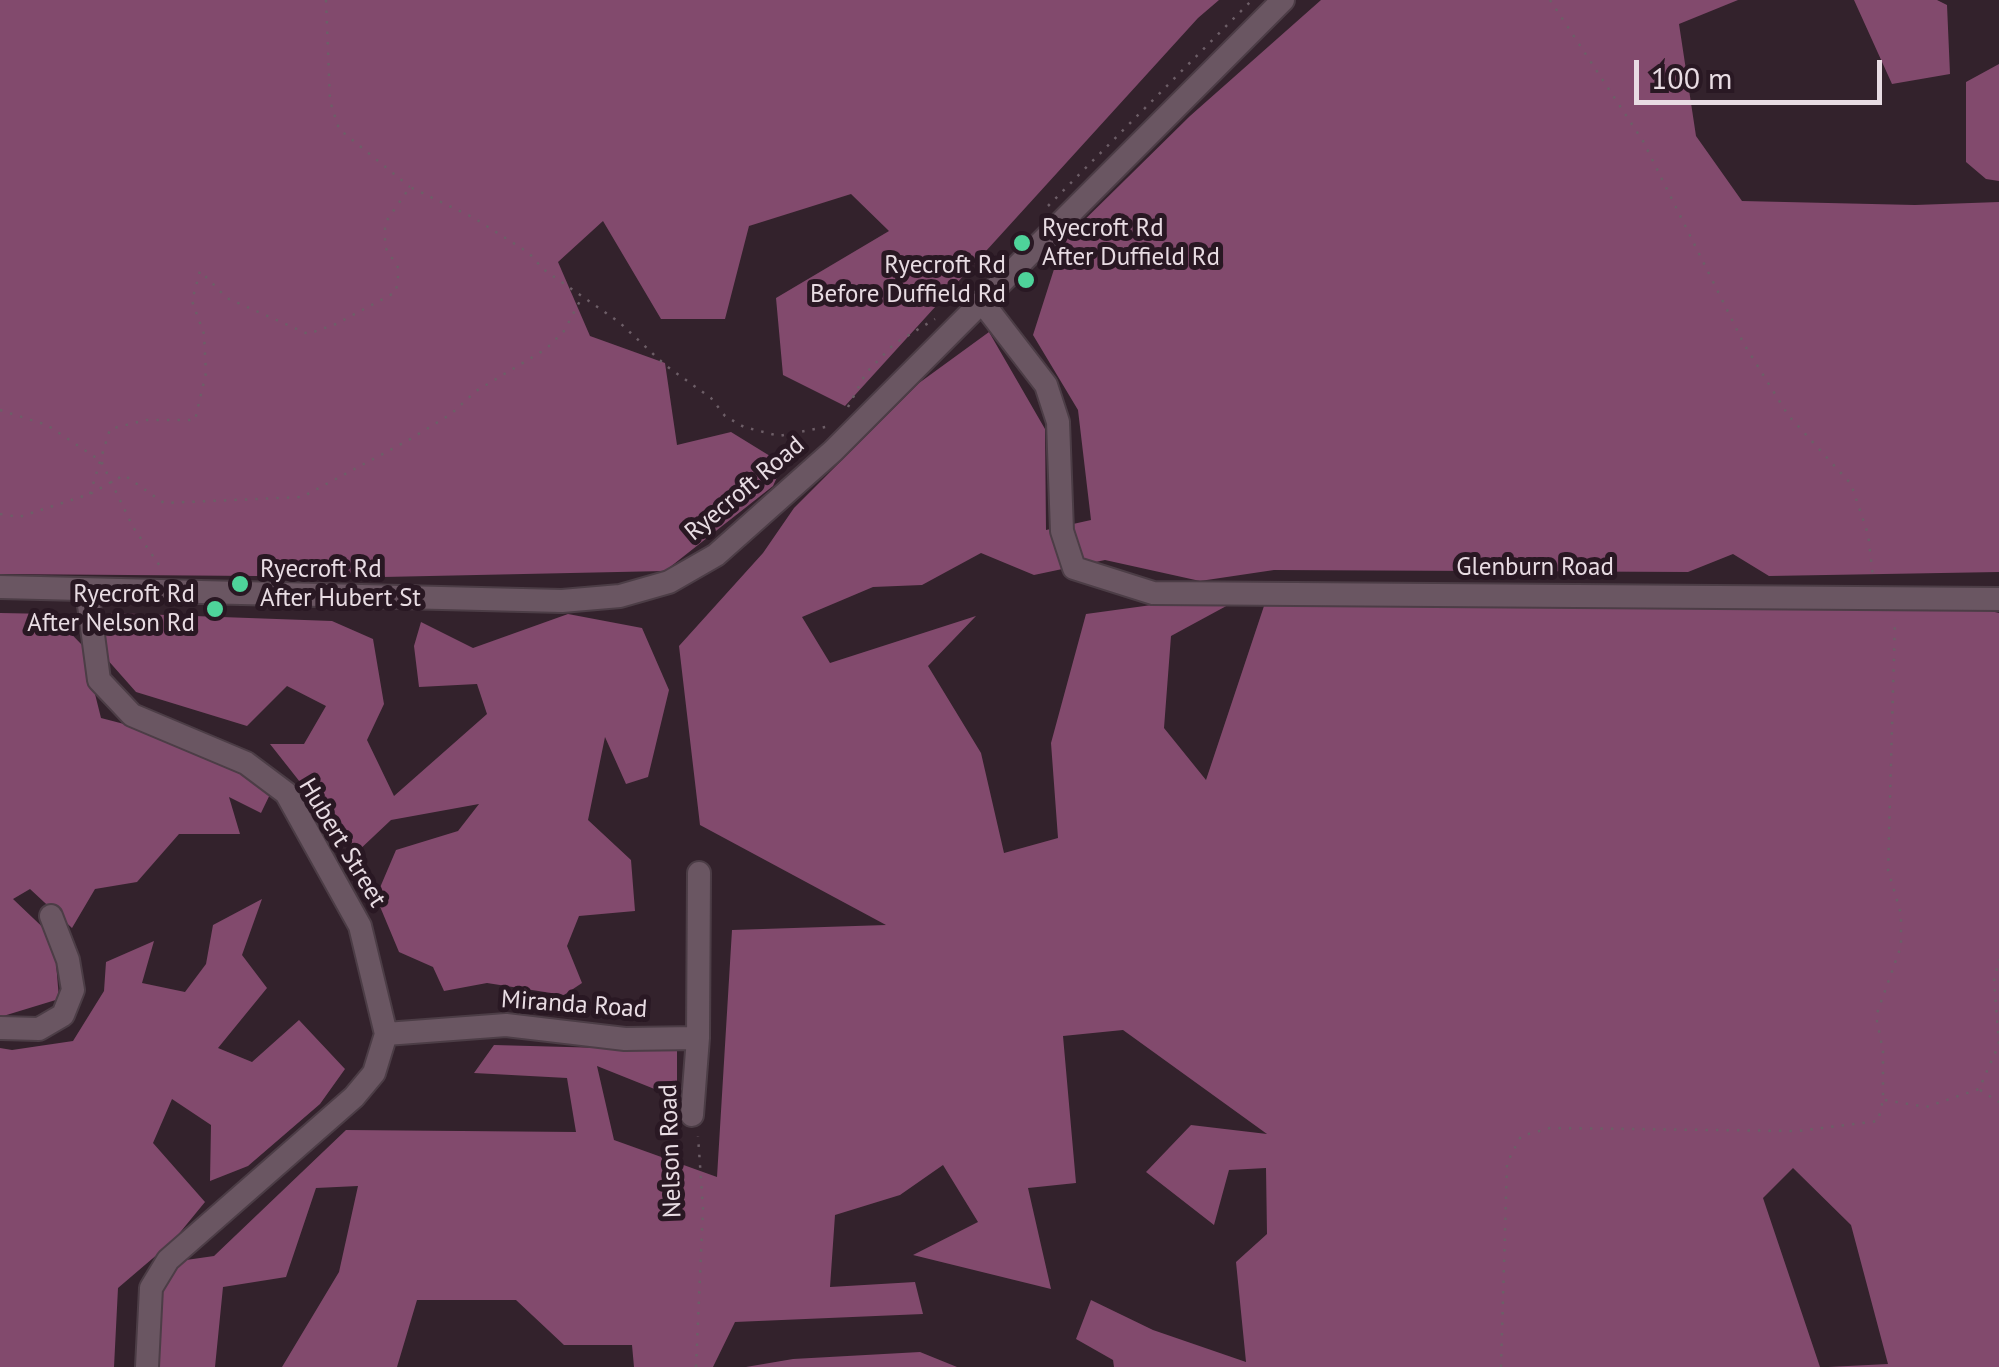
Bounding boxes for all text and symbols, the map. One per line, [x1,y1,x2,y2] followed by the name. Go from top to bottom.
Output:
[1639,40,1886,102] scale bar
[1651,58,1732,97] text: 100 m
[1042,214,1220,273] place label: Ryecroft Rd After Duffield Rd
[1011,232,1033,254] marker: Ryecroft Rd After Duffield Rd
[810,251,1006,310] place label: Ryecroft Rd Before Duffield Rd
[1015,269,1037,291] marker: Ryecroft Rd Before Duffield Rd
[679,430,811,548] street label: Ryecroft Road
[1456,553,1614,583] street label: Glenburn Road
[260,555,421,614] place label: Ryecroft Rd After Hubert St
[229,573,251,595] marker: Ryecroft Rd After Hubert St
[27,580,195,639] place label: Ryecroft Rd After Nelson Rd
[204,598,226,620] marker: Ryecroft Rd After Nelson Rd
[292,773,392,913] street label: Hubert Street
[500,985,648,1025] street label: Miranda Road
[654,1084,688,1218] street label: Nelson Road

